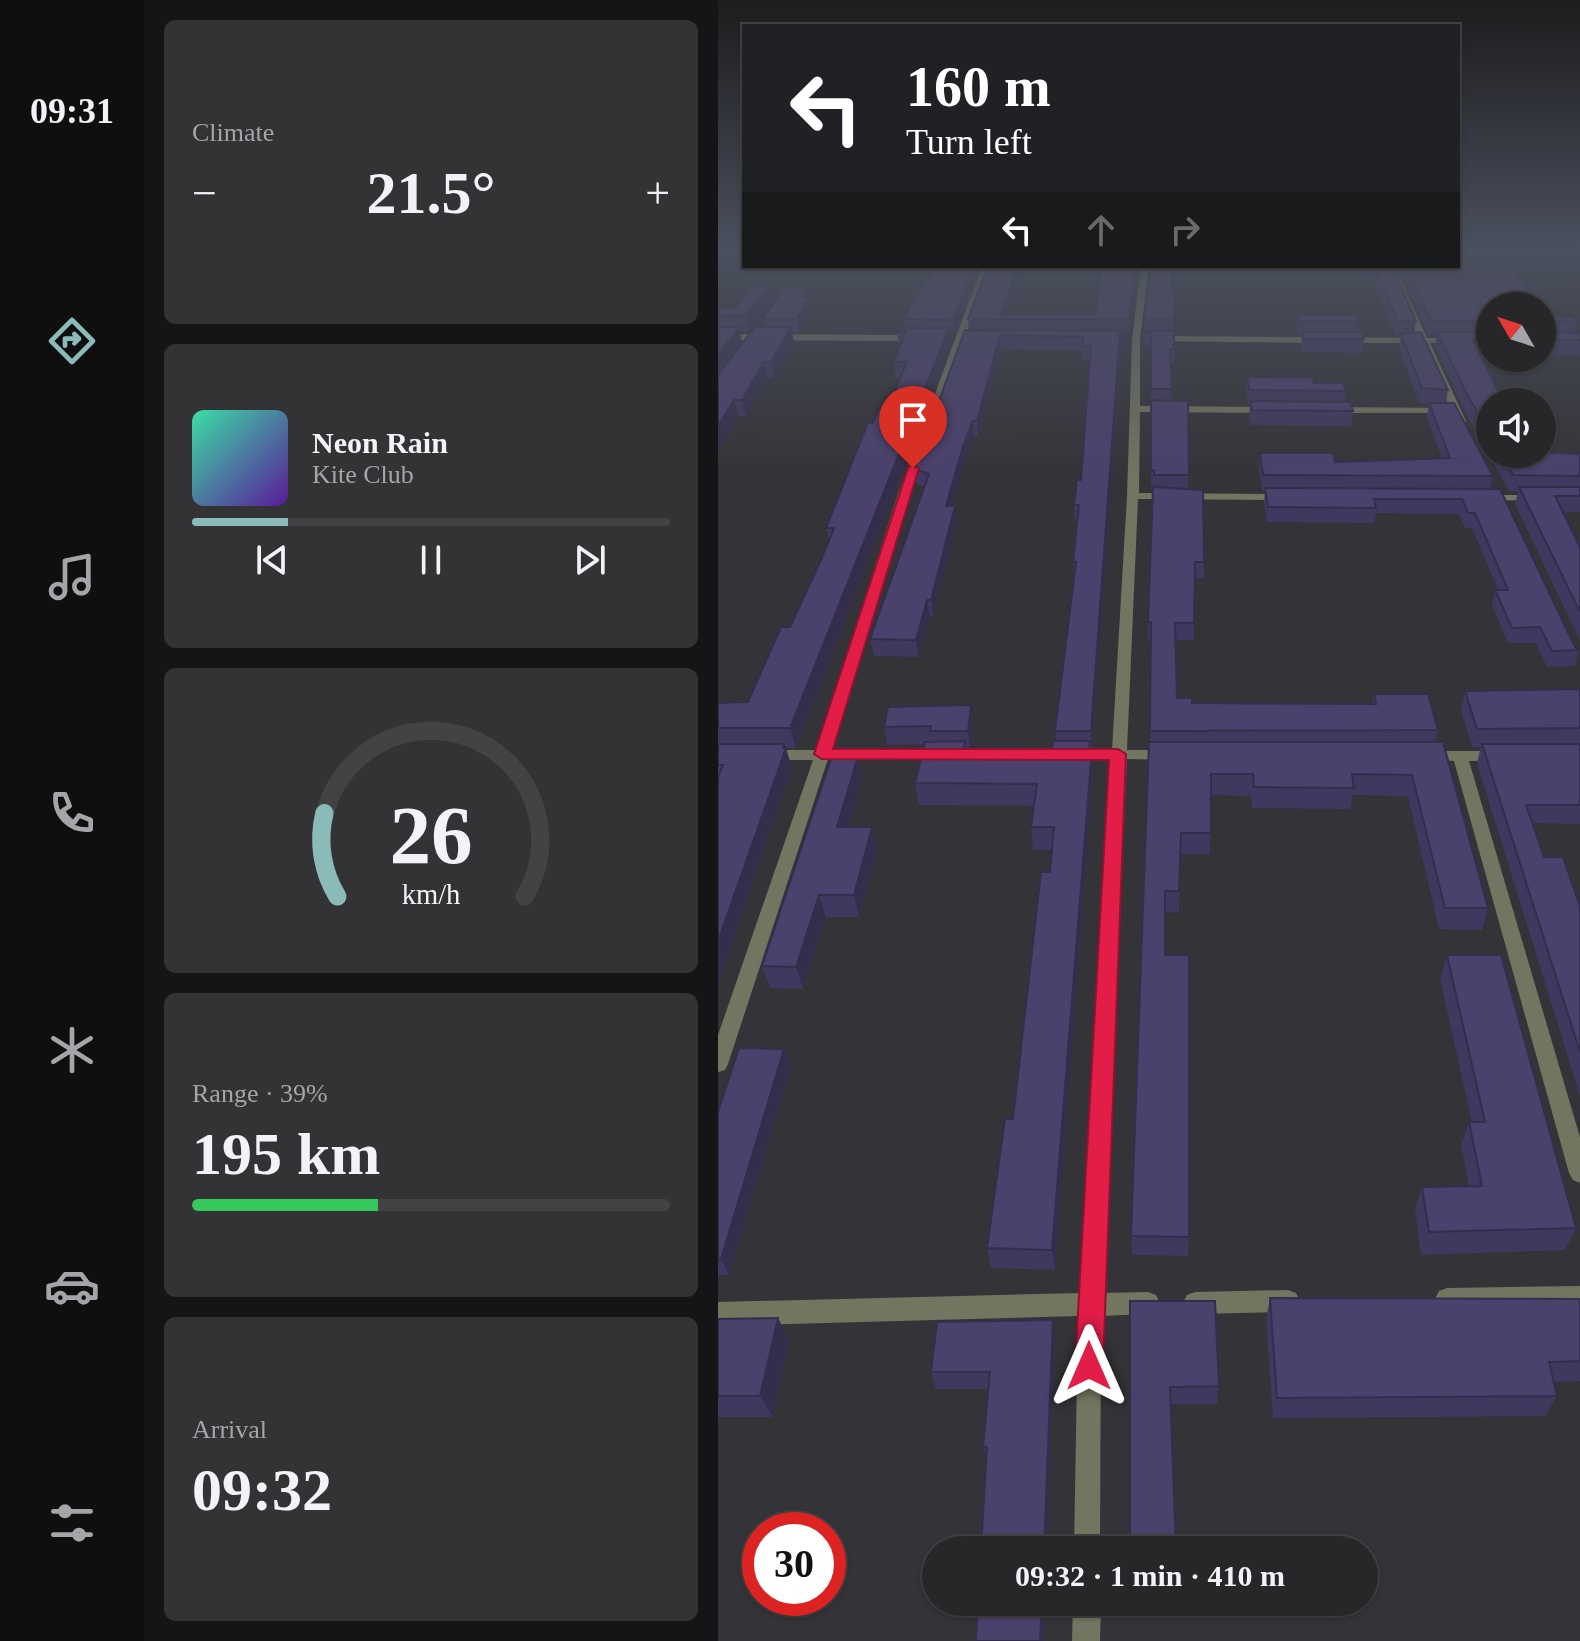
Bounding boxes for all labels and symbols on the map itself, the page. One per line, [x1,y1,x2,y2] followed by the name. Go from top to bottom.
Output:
[1476,292,1556,372] north arrow
[879,386,947,468] pin
[1047,1324,1131,1408] position arrow
[742,1512,846,1616] speed limit sign: 30

